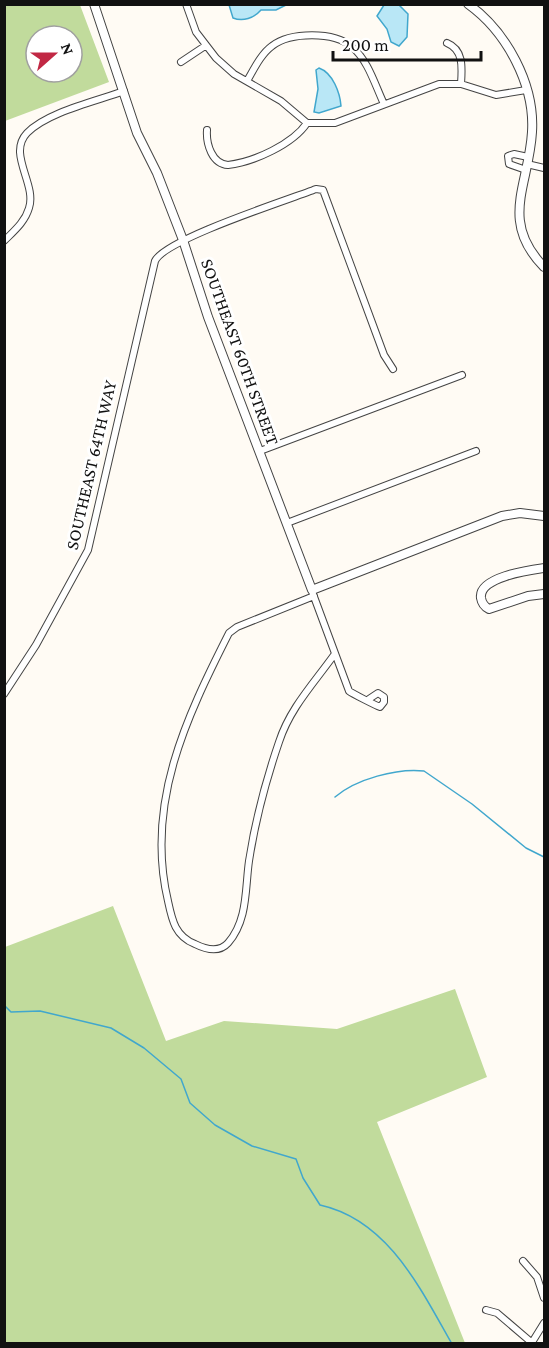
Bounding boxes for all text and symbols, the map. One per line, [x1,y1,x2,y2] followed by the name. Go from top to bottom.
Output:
[24,24,84,84] north arrow
[333,24,482,62] scale bar
[342,35,389,55] text: 200 m
[58,41,77,57] text: N
[197,256,283,448] street label: SOUTHEAST 60TH STREET
[62,378,120,552] street label: SOUTHEAST 64TH WAY

